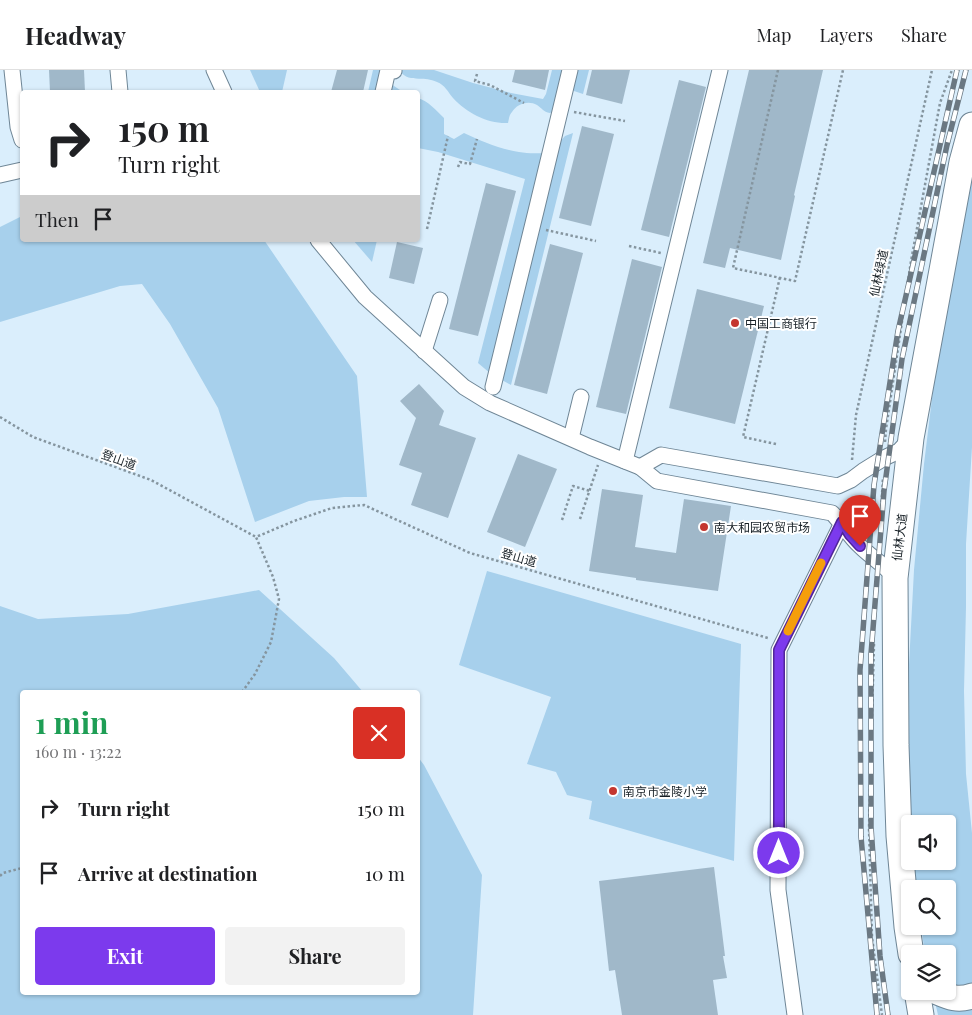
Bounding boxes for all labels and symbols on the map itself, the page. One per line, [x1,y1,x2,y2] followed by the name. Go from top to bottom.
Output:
[865,248,891,298] street label: 仙林绿道
[745,315,817,331] place label: 中国工商银行
[729,317,741,329] marker: 中国工商银行
[99,445,139,473] street label: 登山道
[839,495,881,546] pin
[888,512,910,562] street label: 仙林大道
[714,519,810,535] place label: 南大和园农贸市场
[698,521,710,533] marker: 南大和园农贸市场
[499,544,539,570] street label: 登山道
[623,783,707,799] place label: 南京市金陵小学
[607,785,619,797] marker: 南京市金陵小学
[752,826,804,878] position arrow

